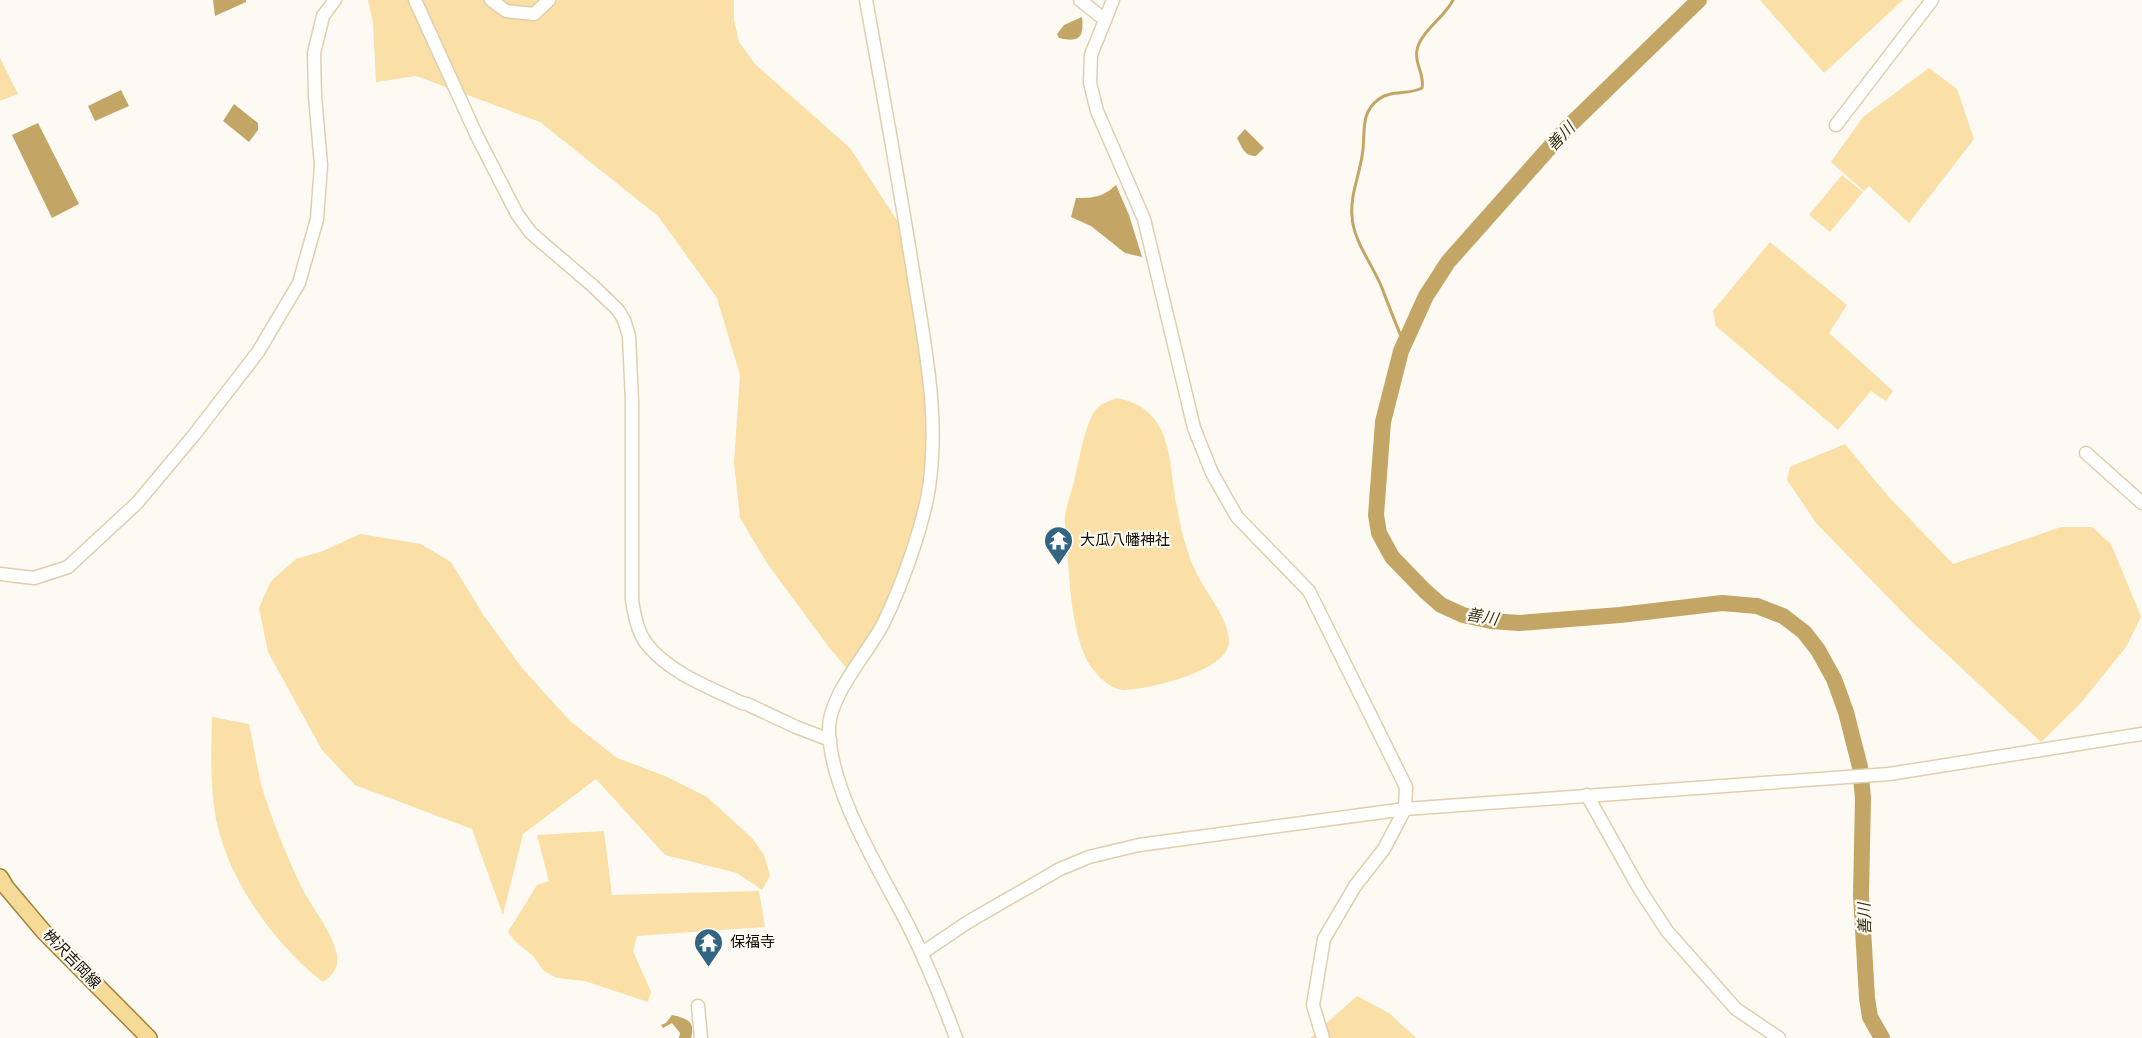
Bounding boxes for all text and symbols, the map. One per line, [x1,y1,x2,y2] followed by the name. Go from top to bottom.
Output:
[1543,117,1581,156] water label: 善川
[1043,524,1075,566] temple icon: 大瓜八幡神社
[1080,531,1170,549] place label: 大瓜八幡神社
[1464,604,1501,630] water label: 善川
[1854,901,1876,935] water label: 善川
[39,926,105,992] street label: 桝沢吉岡線
[693,926,725,968] temple icon: 保福寺
[730,933,775,951] place label: 保福寺

